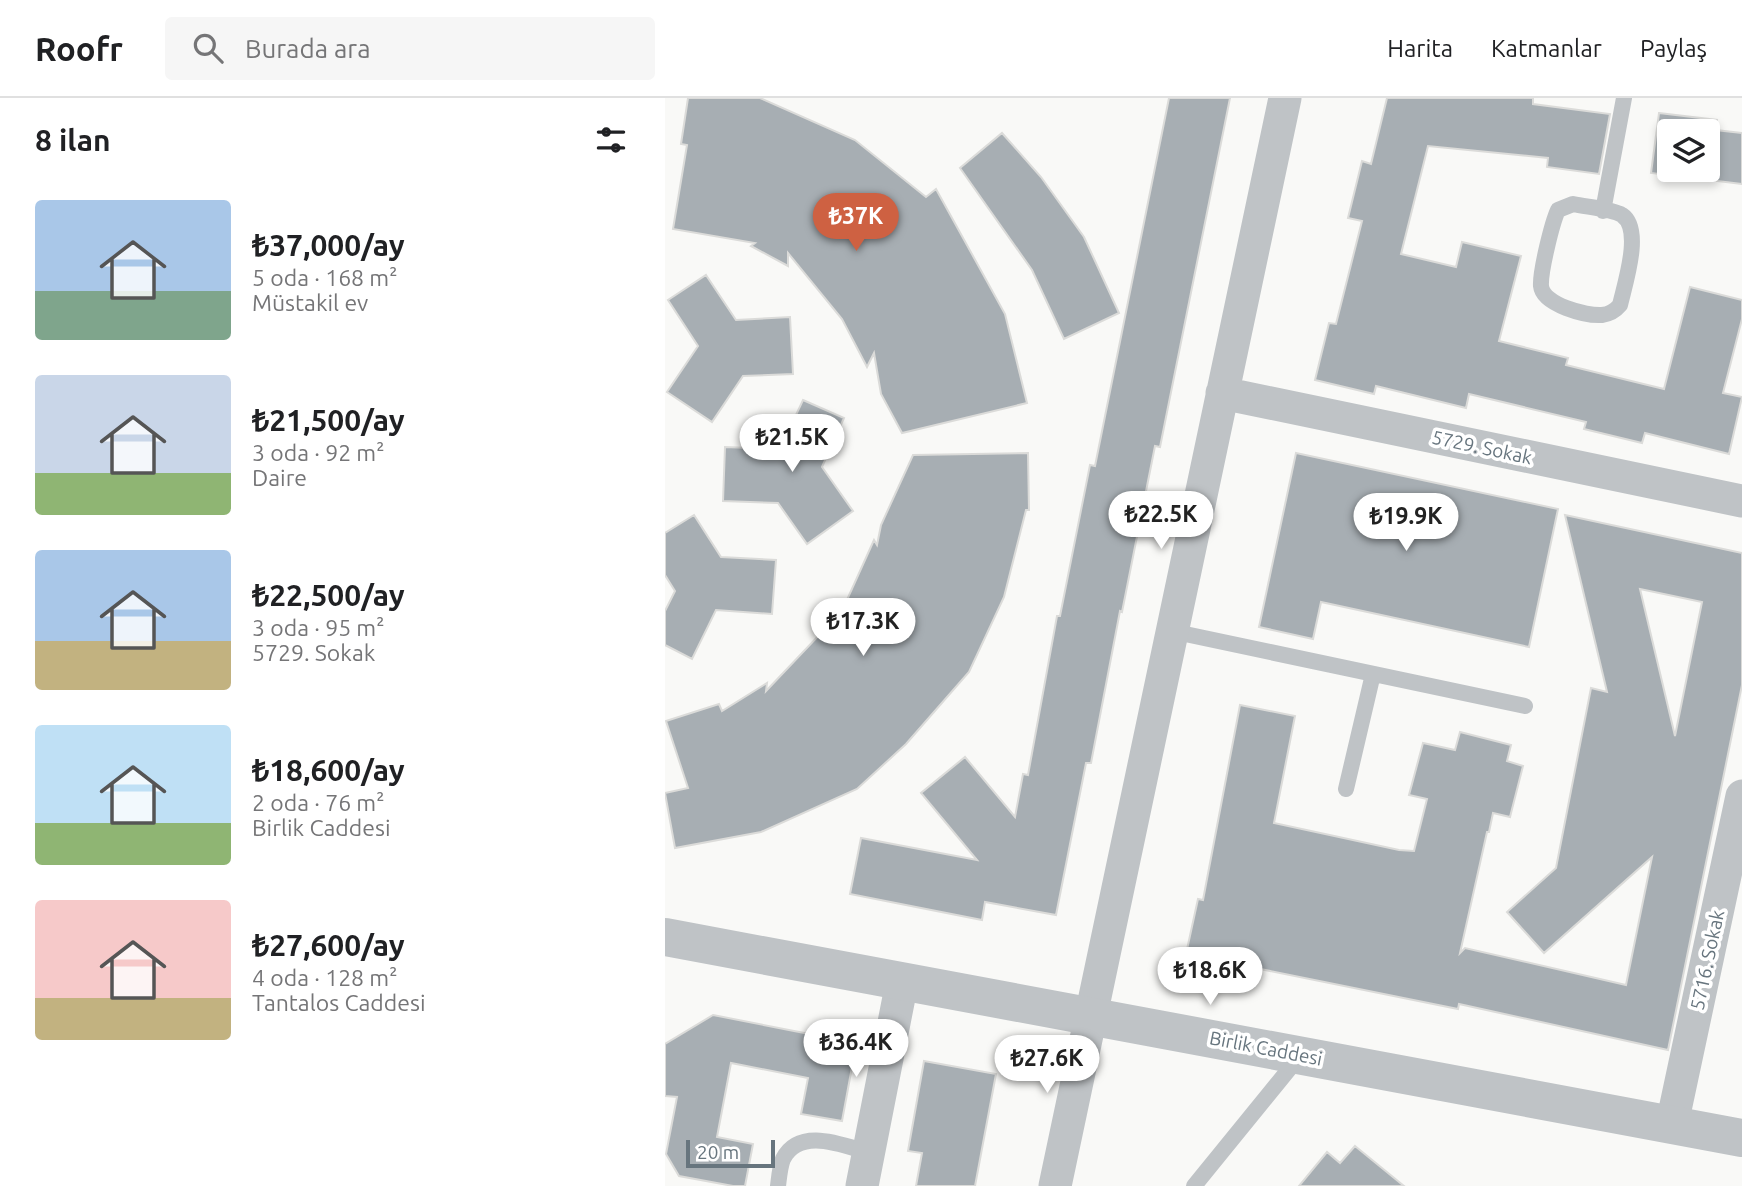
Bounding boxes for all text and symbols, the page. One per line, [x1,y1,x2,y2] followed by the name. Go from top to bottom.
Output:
[165,17,655,80] search box
[189,29,227,67] icon: search
[35,30,123,67] text: Roofr
[245,34,371,63] text: Burada ara
[1387,35,1453,62] text: Harita
[1491,35,1602,62] text: Katmanlar
[1640,35,1707,62] text: Paylaş
[1657,119,1720,182] map controls
[1657,119,1720,182] button: layers
[592,121,630,159] icon: filters
[35,123,111,157] text: 8 ilan
[815,194,897,253] pin: ₺37K
[829,203,883,228] text: ₺37K
[91,228,175,312] icon: home
[252,228,405,262] text: ₺37,000/ay
[252,265,397,290] text: 5 oda · 168 m²
[252,290,368,315] text: Müstakil ev
[91,403,175,487] icon: home
[252,403,405,437] text: ₺21,500/ay
[735,414,849,474] pin: ₺21.5K
[755,424,829,449] text: ₺21.5K
[1430,426,1535,468] street label: 5729. Sokak
[252,440,384,465] text: 3 oda · 92 m²
[252,465,307,490] text: Daire
[1104,491,1218,551] pin: ₺22.5K
[1349,494,1463,553] pin: ₺19.9K
[1124,501,1198,526] text: ₺22.5K
[1369,503,1443,528] text: ₺19.9K
[91,578,175,662] icon: home
[252,578,405,612] text: ₺22,500/ay
[806,598,920,658] pin: ₺17.3K
[826,608,900,633] text: ₺17.3K
[252,615,384,640] text: 3 oda · 95 m²
[252,640,375,665] text: 5729. Sokak
[91,753,175,837] icon: home
[252,753,405,787] text: ₺18,600/ay
[252,790,384,815] text: 2 oda · 76 m²
[252,815,391,840] text: Birlik Caddesi
[1686,907,1728,1012] street label: 5716. Sokak
[91,928,175,1012] icon: home
[252,928,405,962] text: ₺27,600/ay
[1153,948,1267,1007] pin: ₺18.6K
[1173,957,1247,982] text: ₺18.6K
[252,965,397,990] text: 4 oda · 128 m²
[252,990,426,1015] text: Tantalos Caddesi
[799,1020,913,1079] pin: ₺36.4K
[1208,1026,1324,1070] street label: Birlik Caddesi
[819,1029,893,1054] text: ₺36.4K
[990,1035,1104,1095] pin: ₺27.6K
[1010,1045,1084,1070] text: ₺27.6K
[686,1137,775,1169] scale bar
[697,1141,739,1163] text: 20 m

